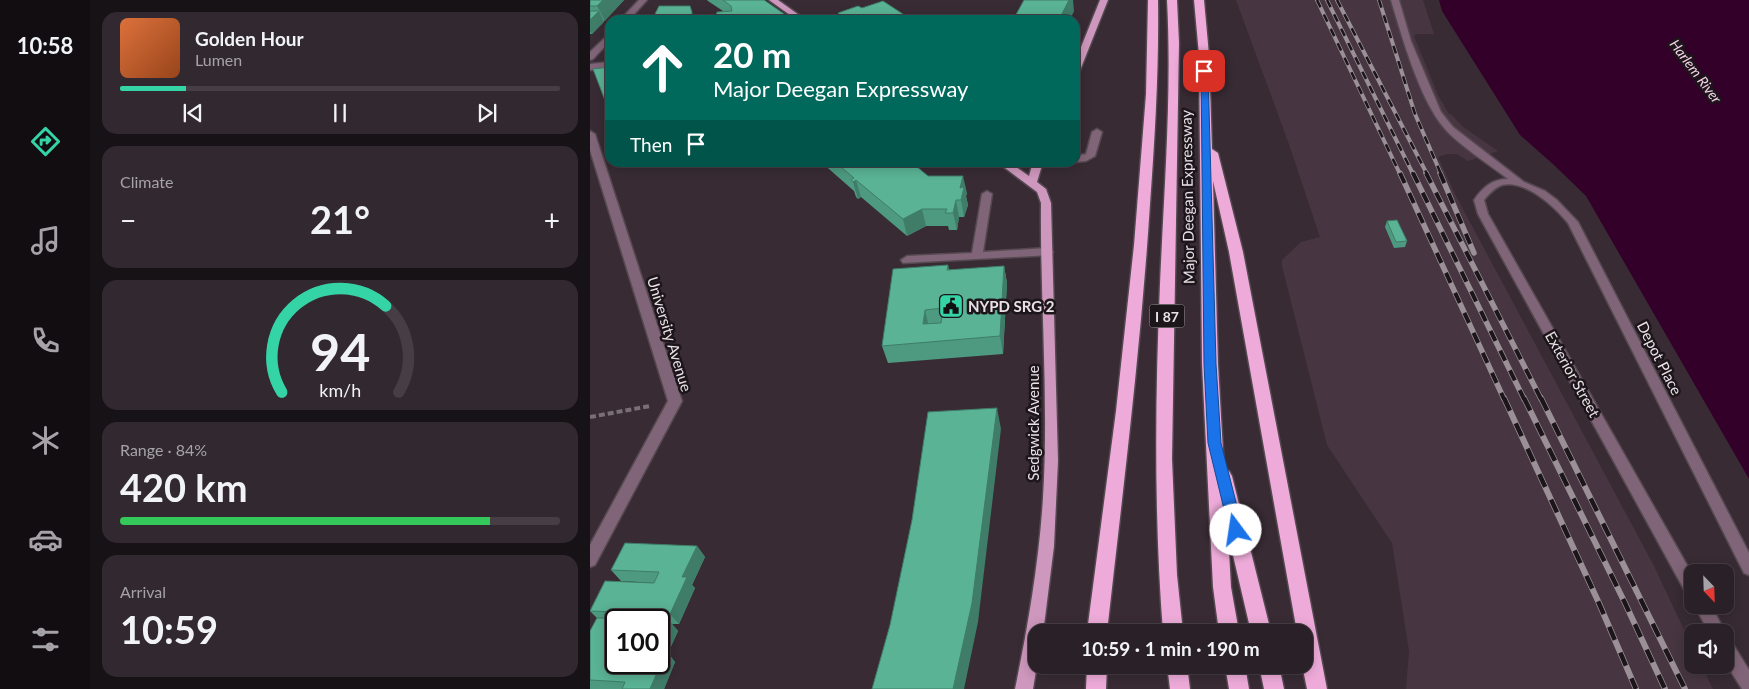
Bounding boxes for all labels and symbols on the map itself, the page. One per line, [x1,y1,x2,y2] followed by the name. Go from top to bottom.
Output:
[1667,36,1726,106] water label: Harlem River
[1183,50,1225,92] pin
[1176,110,1198,284] street label: Major Deegan Expressway
[644,274,696,394] street label: University Avenue
[938,293,964,319] public building icon: NYPD SRG 2
[968,297,1055,315] place label: NYPD SRG 2
[1150,304,1184,328] road number: I 87
[1634,318,1686,398] street label: Depot Place
[1542,328,1604,421] street label: Exterior Street
[1024,365,1042,481] street label: Sedgwick Avenue
[1209,503,1261,555] position arrow
[1684,564,1734,614] north arrow
[605,609,670,674] speed limit sign: 100

